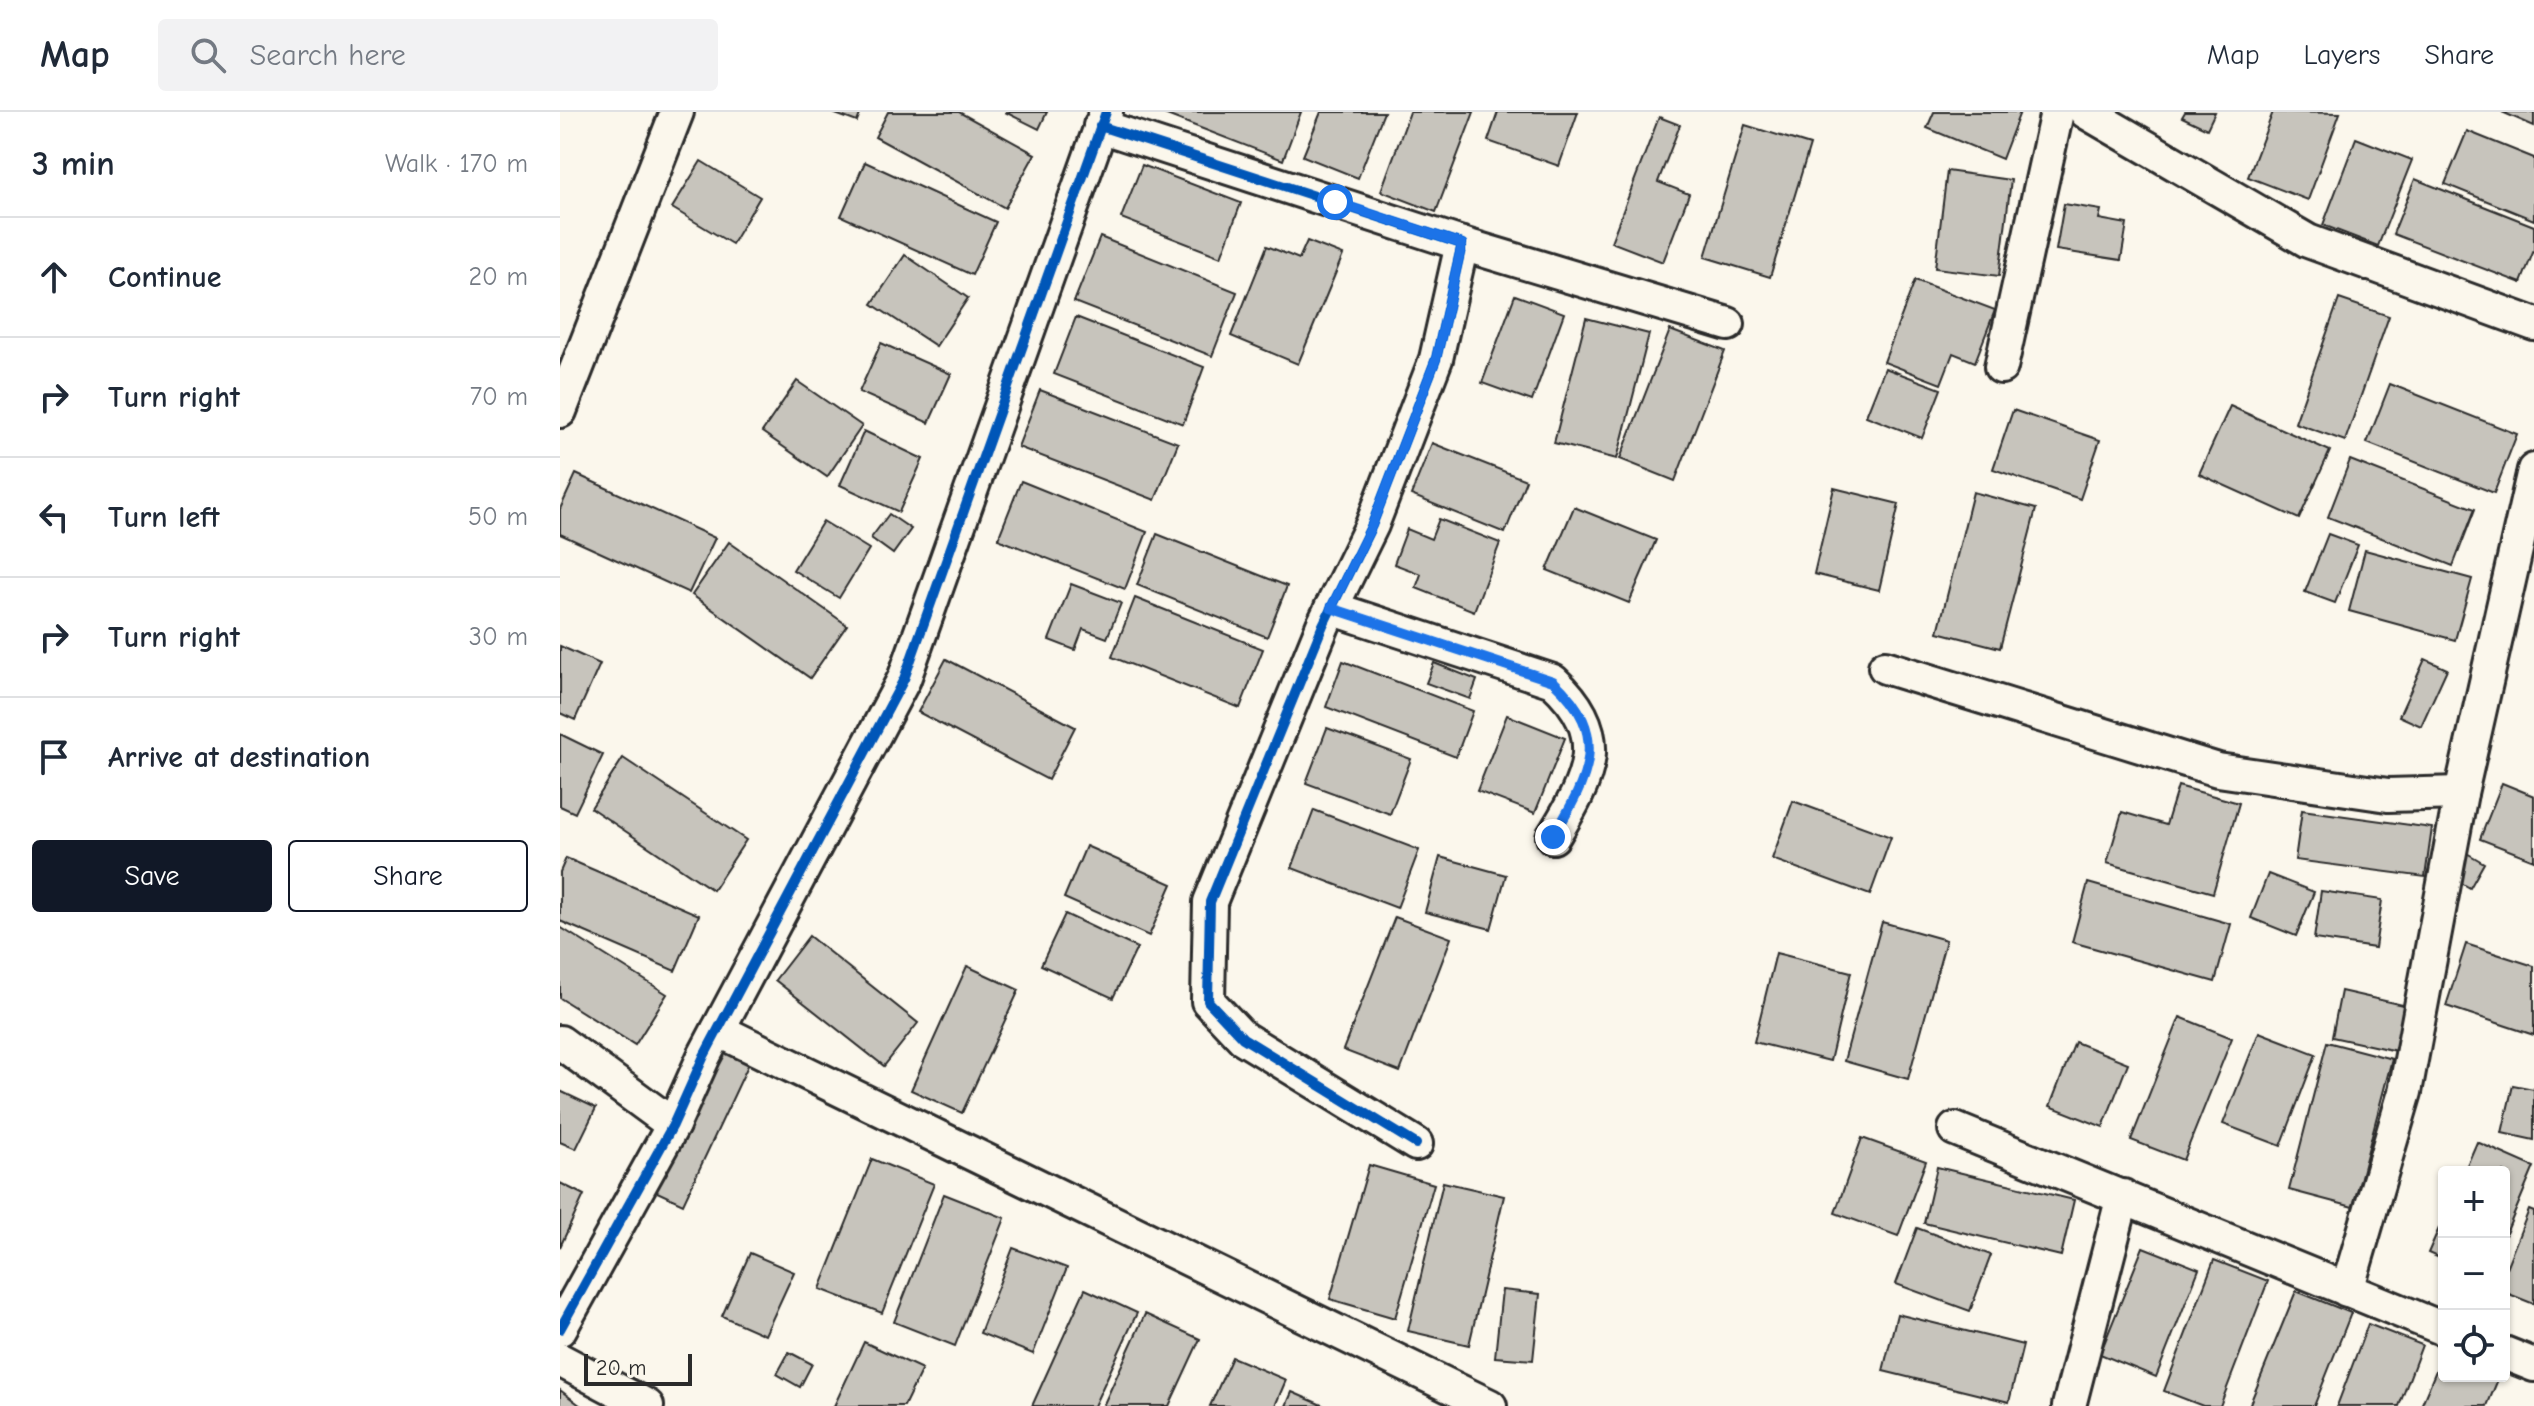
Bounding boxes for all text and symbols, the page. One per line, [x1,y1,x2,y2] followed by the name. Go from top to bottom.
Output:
[158,19,718,91] search box
[40,33,110,77] text: Map
[186,33,230,77] icon: search
[250,38,406,73] text: Search here
[2207,39,2260,71] text: Map
[2304,39,2380,71] text: Layers
[2424,39,2494,71] text: Share
[32,144,115,184] text: 3 min
[385,149,528,179] text: Walk · 170 m
[1317,184,1353,220] route start
[32,255,76,299] icon: ahead
[108,260,222,295] text: Continue
[468,262,528,292] text: 20 m
[32,375,76,419] icon: right
[108,380,240,415] text: Turn right
[470,382,528,412] text: 70 m
[32,495,76,539] icon: left
[108,500,220,535] text: Turn left
[468,502,528,532] text: 50 m
[32,615,76,659] icon: right
[108,620,240,655] text: Turn right
[469,622,528,652] text: 30 m
[32,735,76,779] icon: arrive
[108,740,370,775] text: Arrive at destination
[1535,819,1571,855] route end
[32,840,272,912] button: Save
[288,840,528,912] button: Share
[2438,1166,2510,1382] map controls
[2438,1166,2510,1238] button: +
[2438,1238,2510,1310] button: −
[2438,1310,2510,1382] button: locate
[584,1350,692,1386] scale bar
[596,1355,646,1381] text: 20 m

